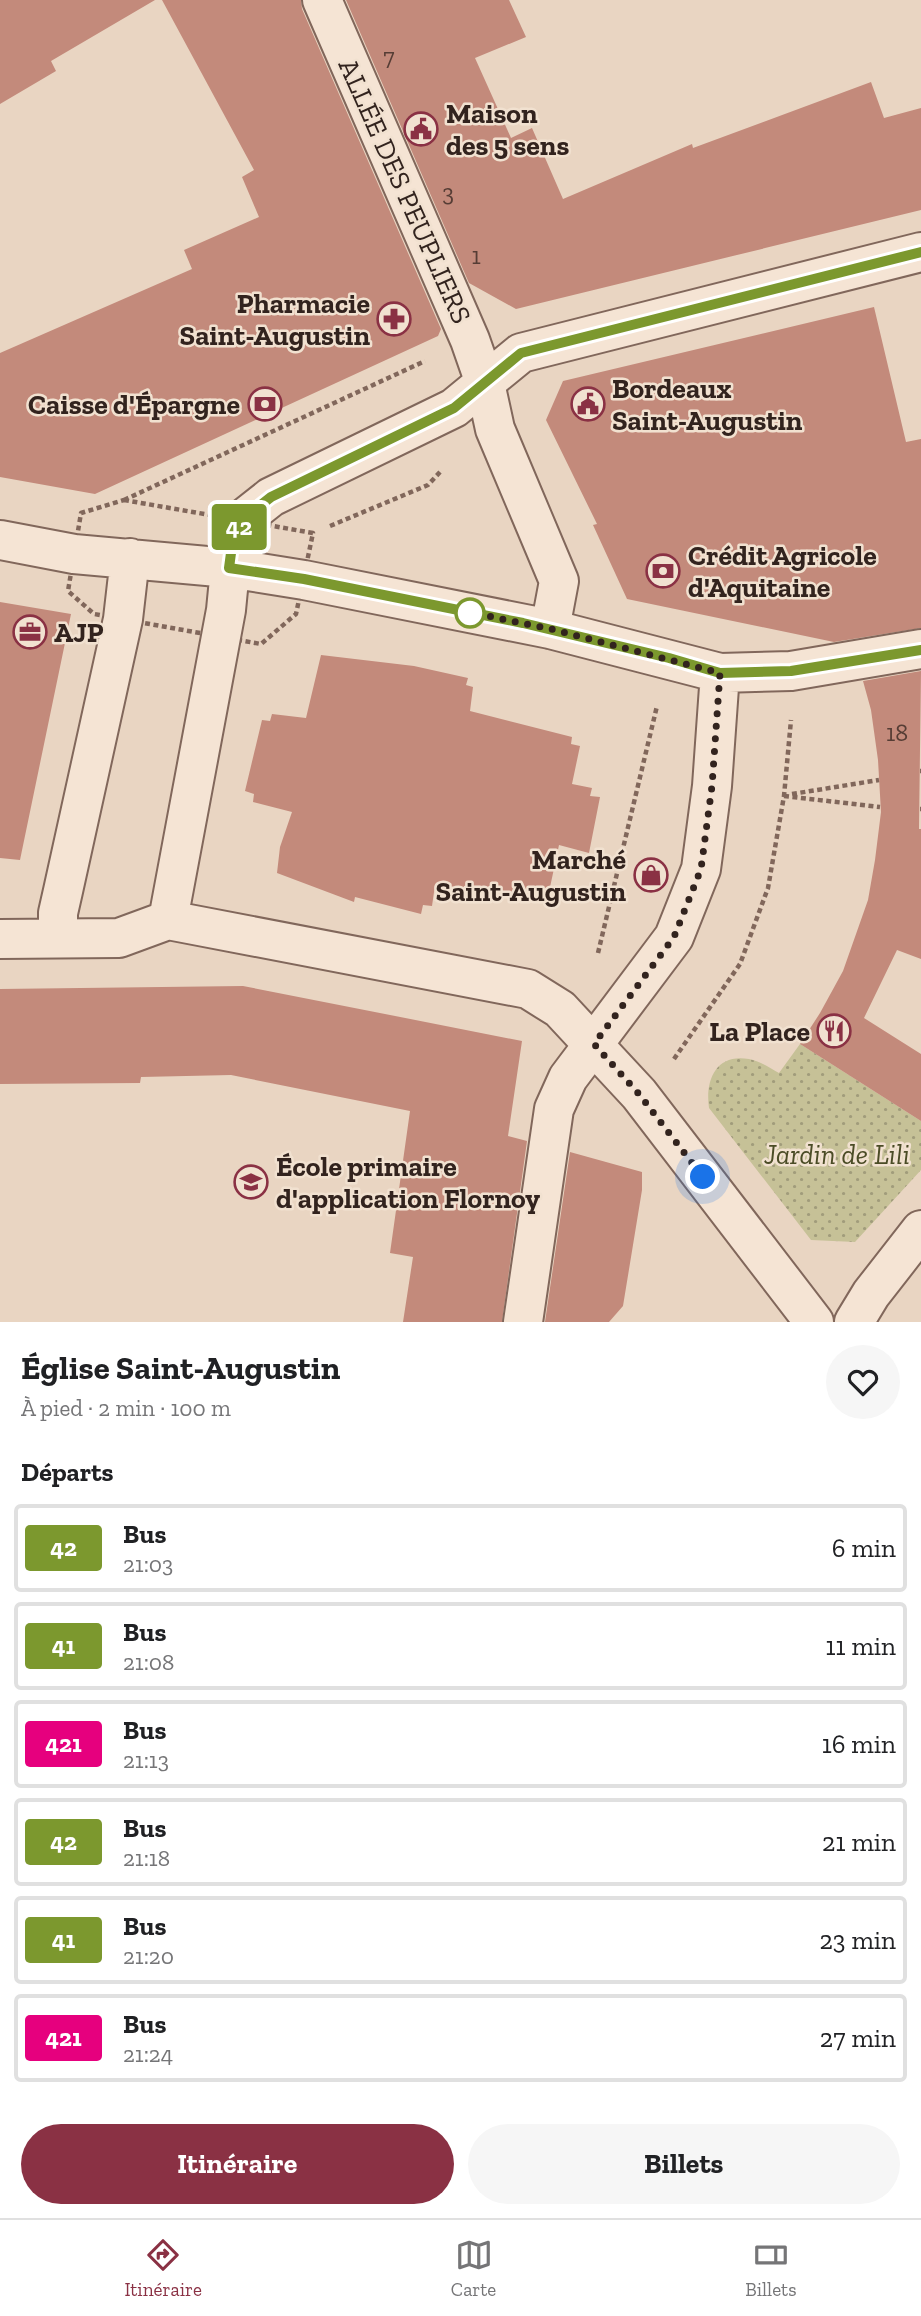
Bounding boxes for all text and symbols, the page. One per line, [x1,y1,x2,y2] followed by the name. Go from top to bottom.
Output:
[383,42,395,71] house number: 7
[332,53,478,329] street label: ALLÉE DES PEUPLIERS
[446,97,569,162] place label: Maison des 5 sens
[402,110,440,148] public building icon: Maison des 5 sens
[442,178,454,207] house number: 3
[471,241,481,270] house number: 1
[180,287,370,352] place label: Pharmacie Saint-Augustin
[375,300,413,338] pharmacy icon: Pharmacie Saint-Augustin
[612,372,803,437] place label: Bordeaux Saint-Augustin
[246,385,284,423] bank icon: Caisse d'Épargne
[569,385,607,423] public building icon: Bordeaux Saint-Augustin
[28,388,240,421] place label: Caisse d'Épargne
[208,504,270,550] line badge: 42
[226,512,252,541] text: 42
[688,539,877,604] place label: Crédit Agricole d'Aquitaine
[644,552,682,590] bank icon: Crédit Agricole d'Aquitaine
[455,598,485,628] unlabelled marker
[11,613,49,651] office icon: AJP
[54,616,104,649] place label: AJP
[886,718,908,747] house number: 18
[436,843,626,908] place label: Marché Saint-Augustin
[632,856,670,894] shop icon: Marché Saint-Augustin
[815,1012,853,1050] restaurant icon: La Place
[709,1015,810,1048] place label: La Place
[763,1138,910,1171] park label: Jardin de Lili
[276,1150,540,1215] place label: École primaire d'application Flornoy
[685,1159,720,1194] your location
[232,1163,270,1201] school or university icon: École primaire d'application Flornoy
[826,1345,900,1419] button: heart
[21,1348,340,1387] text: Église Saint-Augustin
[21,1394,231,1422] text: À pied · 2 min · 100 m
[21,1456,113,1488] text: Départs
[123,1518,166,1550] text: Bus
[832,1532,896,1564] text: 6 min
[50,1533,77,1562] text: 42
[123,1550,173,1578] text: 21:03
[123,1616,166,1648] text: Bus
[825,1630,896,1662] text: 11 min
[52,1631,75,1660] text: 41
[123,1648,174,1676] text: 21:08
[123,1714,166,1746] text: Bus
[822,1728,896,1760] text: 16 min
[45,1729,82,1758] text: 421
[123,1746,169,1774] text: 21:13
[123,1812,166,1844] text: Bus
[822,1826,896,1858] text: 21 min
[50,1827,77,1856] text: 42
[123,1844,170,1872] text: 21:18
[123,1910,166,1942] text: Bus
[819,1924,896,1956] text: 23 min
[52,1925,75,1954] text: 41
[123,1942,174,1970] text: 21:20
[123,2008,166,2040] text: Bus
[820,2022,896,2054] text: 27 min
[45,2023,82,2052] text: 421
[123,2040,173,2068] text: 21:24
[21,2124,454,2204] button: Itinéraire
[468,2124,900,2204] button: Billets
[124,2236,202,2301] tab: Itinéraire
[451,2236,496,2301] tab: Carte
[745,2236,796,2301] tab: Billets

